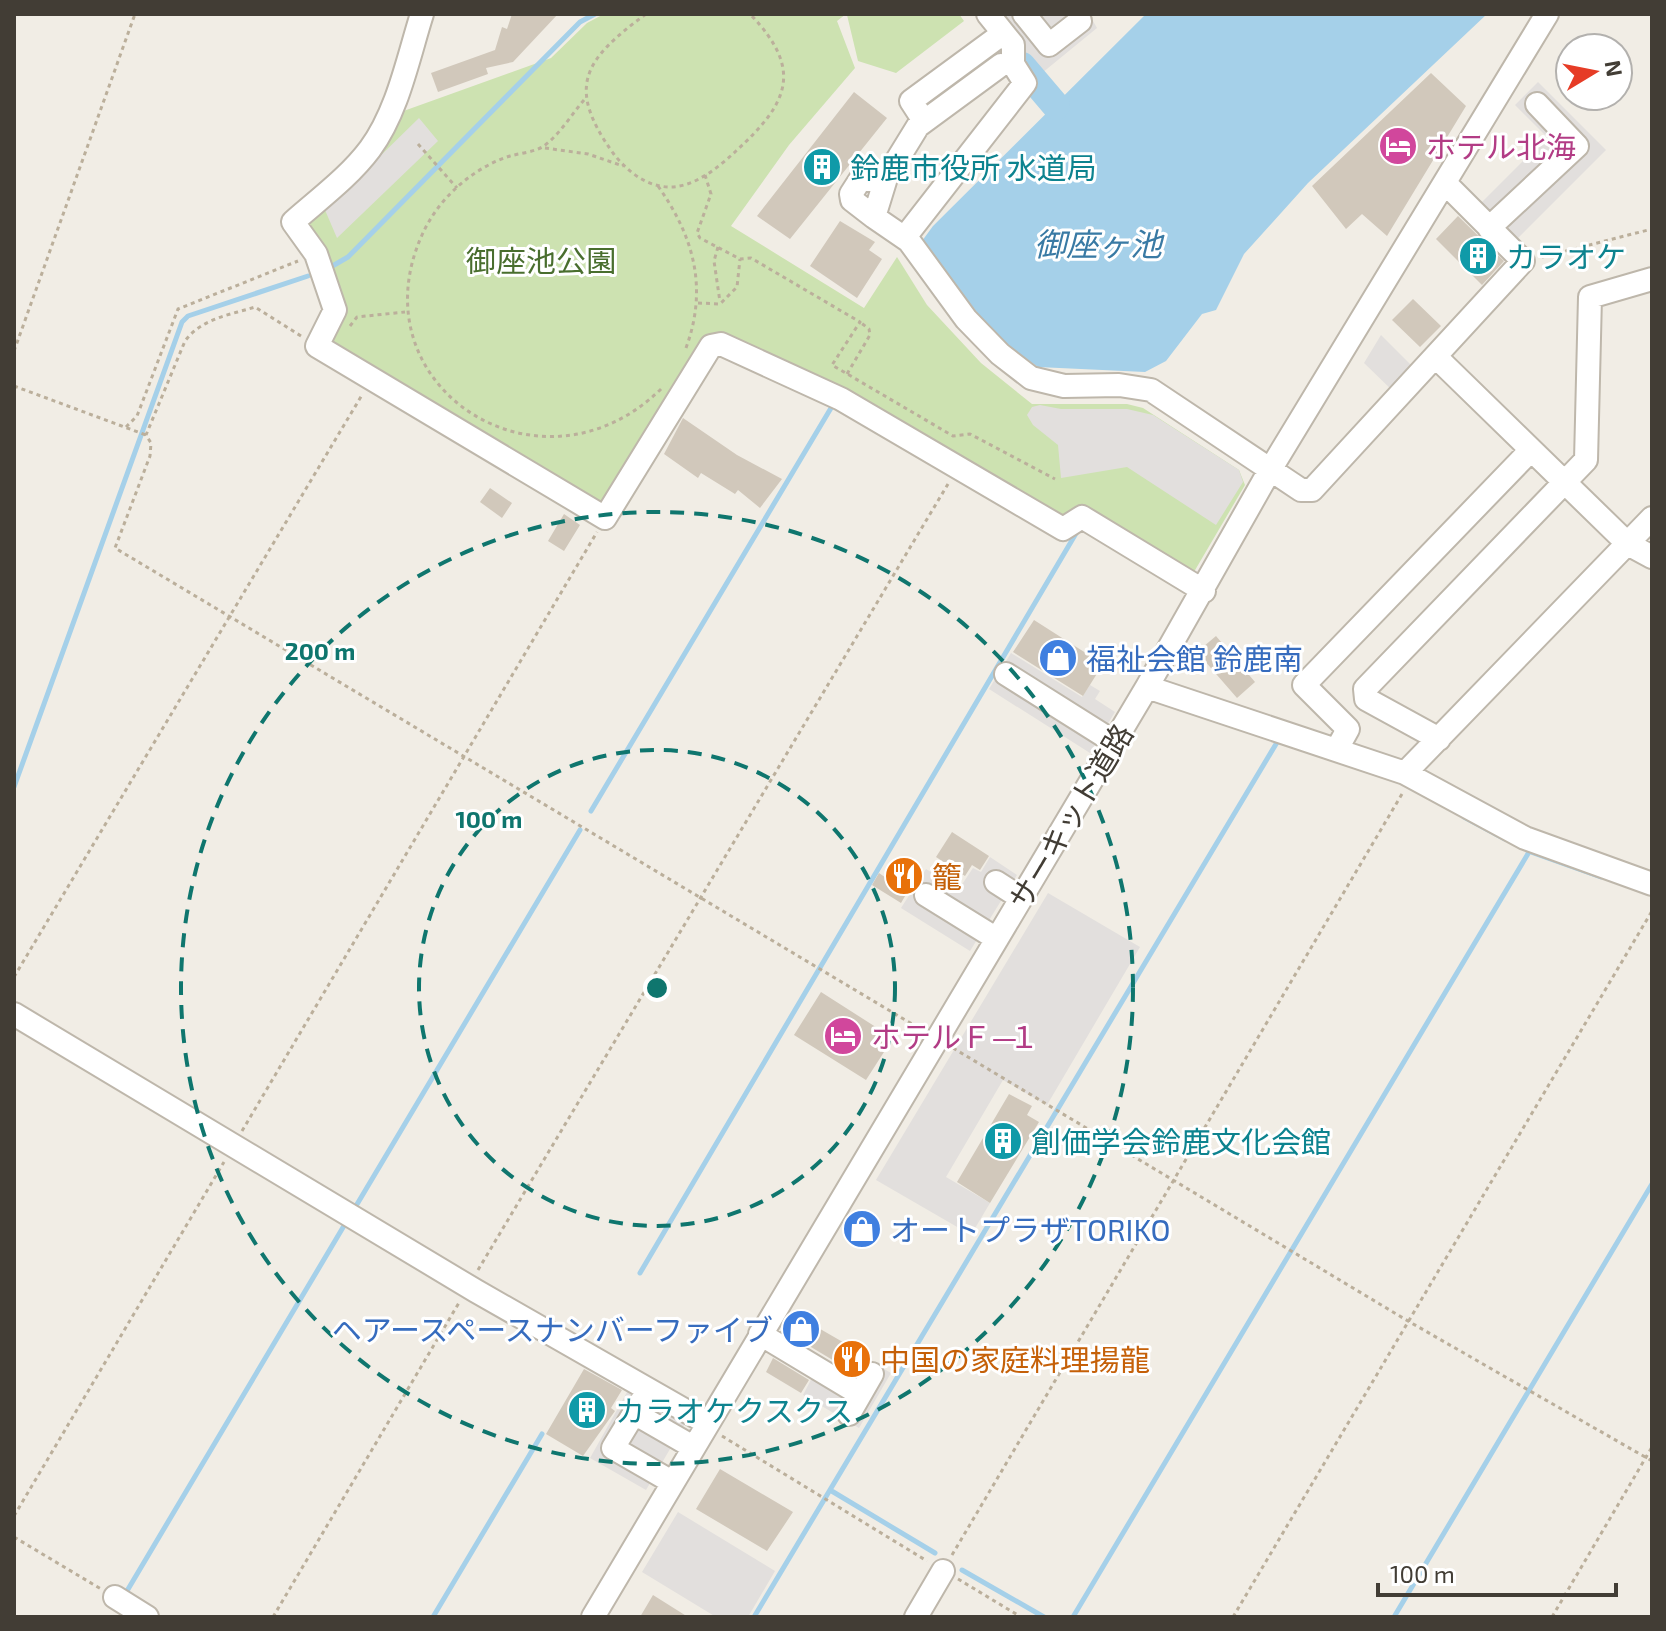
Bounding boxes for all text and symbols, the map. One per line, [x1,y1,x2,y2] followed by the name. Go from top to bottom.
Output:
[1554,32,1634,112] north arrow
[1600,58,1629,78] text: N
[1377,125,1419,167] hotel icon: ホテル北海
[1426,128,1576,164] place label: ホテル北海
[801,146,843,188] building icon: 鈴鹿市役所 水道局
[850,149,1097,185] place label: 鈴鹿市役所 水道局
[1034,224,1165,262] water label: 御座ヶ池
[1457,235,1499,277] building icon: カラオケ
[1506,238,1626,274] place label: カラオケ
[466,242,616,278] park label: 御座池公園
[285,636,355,665] text: 200 m
[1037,637,1079,679] shop icon: 福祉会館 鈴鹿南
[1086,640,1303,676] place label: 福祉会館 鈴鹿南
[1000,717,1140,915] street label: サーキット道路
[456,804,522,833] text: 100 m
[883,855,925,897] restaurant icon: 籠
[932,858,962,894] place label: 籠
[643,974,671,1002] centre of rings
[822,1015,864,1057] hotel icon: ホテルＦ―１
[871,1018,1039,1054] place label: ホテルＦ―１
[982,1120,1024,1162] building icon: 創価学会鈴鹿文化会館
[1031,1123,1331,1159] place label: 創価学会鈴鹿文化会館
[841,1208,883,1250] shop icon: オートプラザTORIKO
[890,1211,1171,1247] place label: オートプラザTORIKO
[780,1308,822,1350] shop icon: ヘアースペースナンバーファイブ
[332,1311,773,1347] place label: ヘアースペースナンバーファイブ
[831,1338,873,1380] restaurant icon: 中国の家庭料理揚龍
[880,1341,1150,1377] place label: 中国の家庭料理揚龍
[566,1389,608,1431] building icon: カラオケクスクス
[615,1392,853,1428] place label: カラオケクスクス
[1378,1547,1616,1597] scale bar
[1390,1559,1455,1588] text: 100 m

